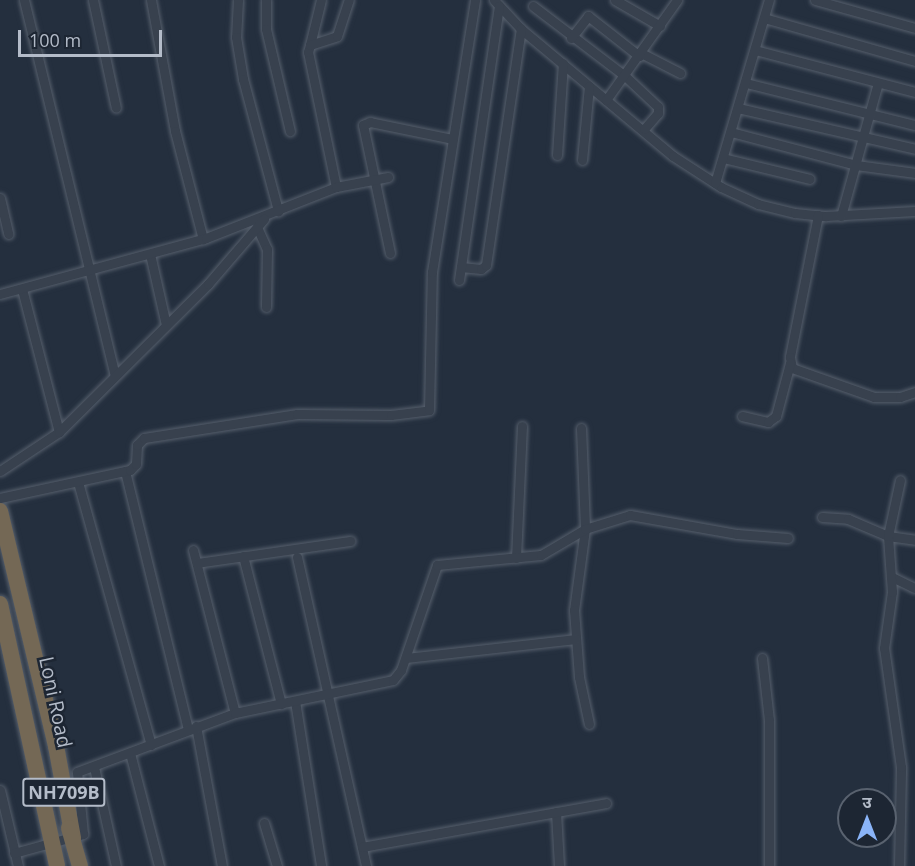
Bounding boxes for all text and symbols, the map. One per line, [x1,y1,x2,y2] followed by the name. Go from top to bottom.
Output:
[21,18,165,56] scale bar
[29,28,81,52] text: 100 m
[35,654,77,750] street label: Loni Road
[22,777,106,807] road number: NH709B
[837,788,897,848] north arrow
[862,791,872,813] text: उ

